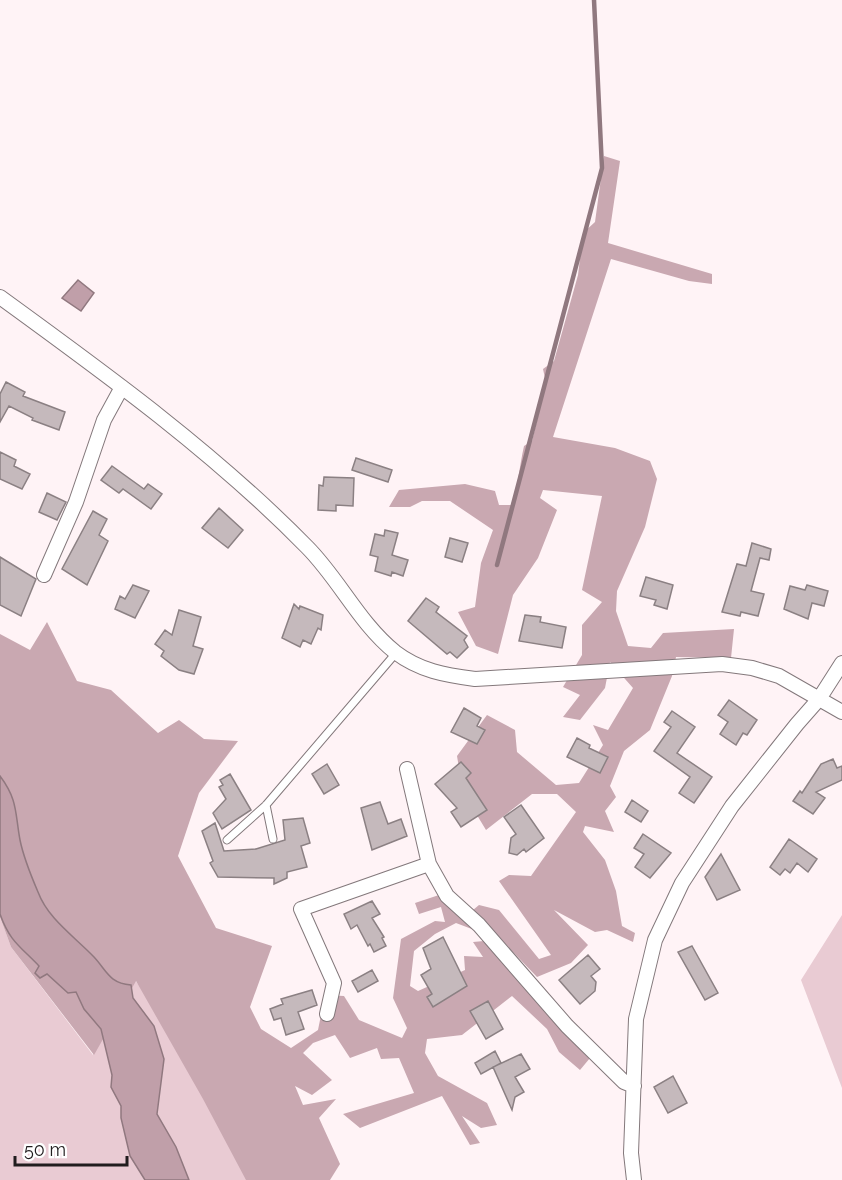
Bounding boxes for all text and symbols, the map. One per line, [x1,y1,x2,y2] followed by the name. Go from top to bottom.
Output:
[15,1129,128,1167] scale bar
[24,1139,66,1160] text: 50 m

